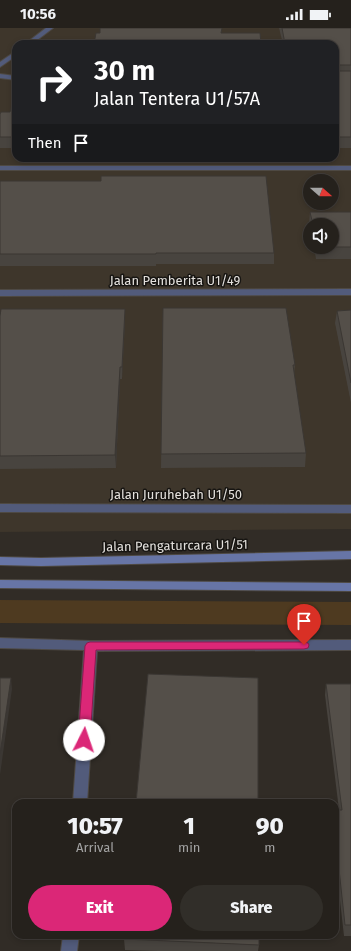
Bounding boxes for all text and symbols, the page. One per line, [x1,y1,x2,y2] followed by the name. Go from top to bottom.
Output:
[20,5,56,23] text: 10:56
[94,54,155,87] text: 30 m
[28,56,80,108] icon: right
[94,88,260,110] text: Jalan Tentera U1/57A
[70,132,92,154] icon: arrive
[28,134,62,152] text: Then
[303,174,339,210] north arrow
[303,174,339,254] map controls
[303,218,339,254] button: sound
[110,273,240,288] street label: Jalan Pemberita U1/49
[110,487,242,502] street label: Jalan Juruhebah U1/50
[102,537,248,554] street label: Jalan Pengaturcara U1/51
[287,604,321,645] pin
[293,610,315,632] icon: arrive
[63,719,105,761] position arrow
[67,812,123,840] text: 10:57
[184,812,195,840] text: 1
[256,812,284,840] text: 90
[76,840,114,855] text: Arrival
[178,840,200,855] text: min
[264,840,275,855] text: m
[28,885,172,931] button: Exit
[180,885,323,931] button: Share

